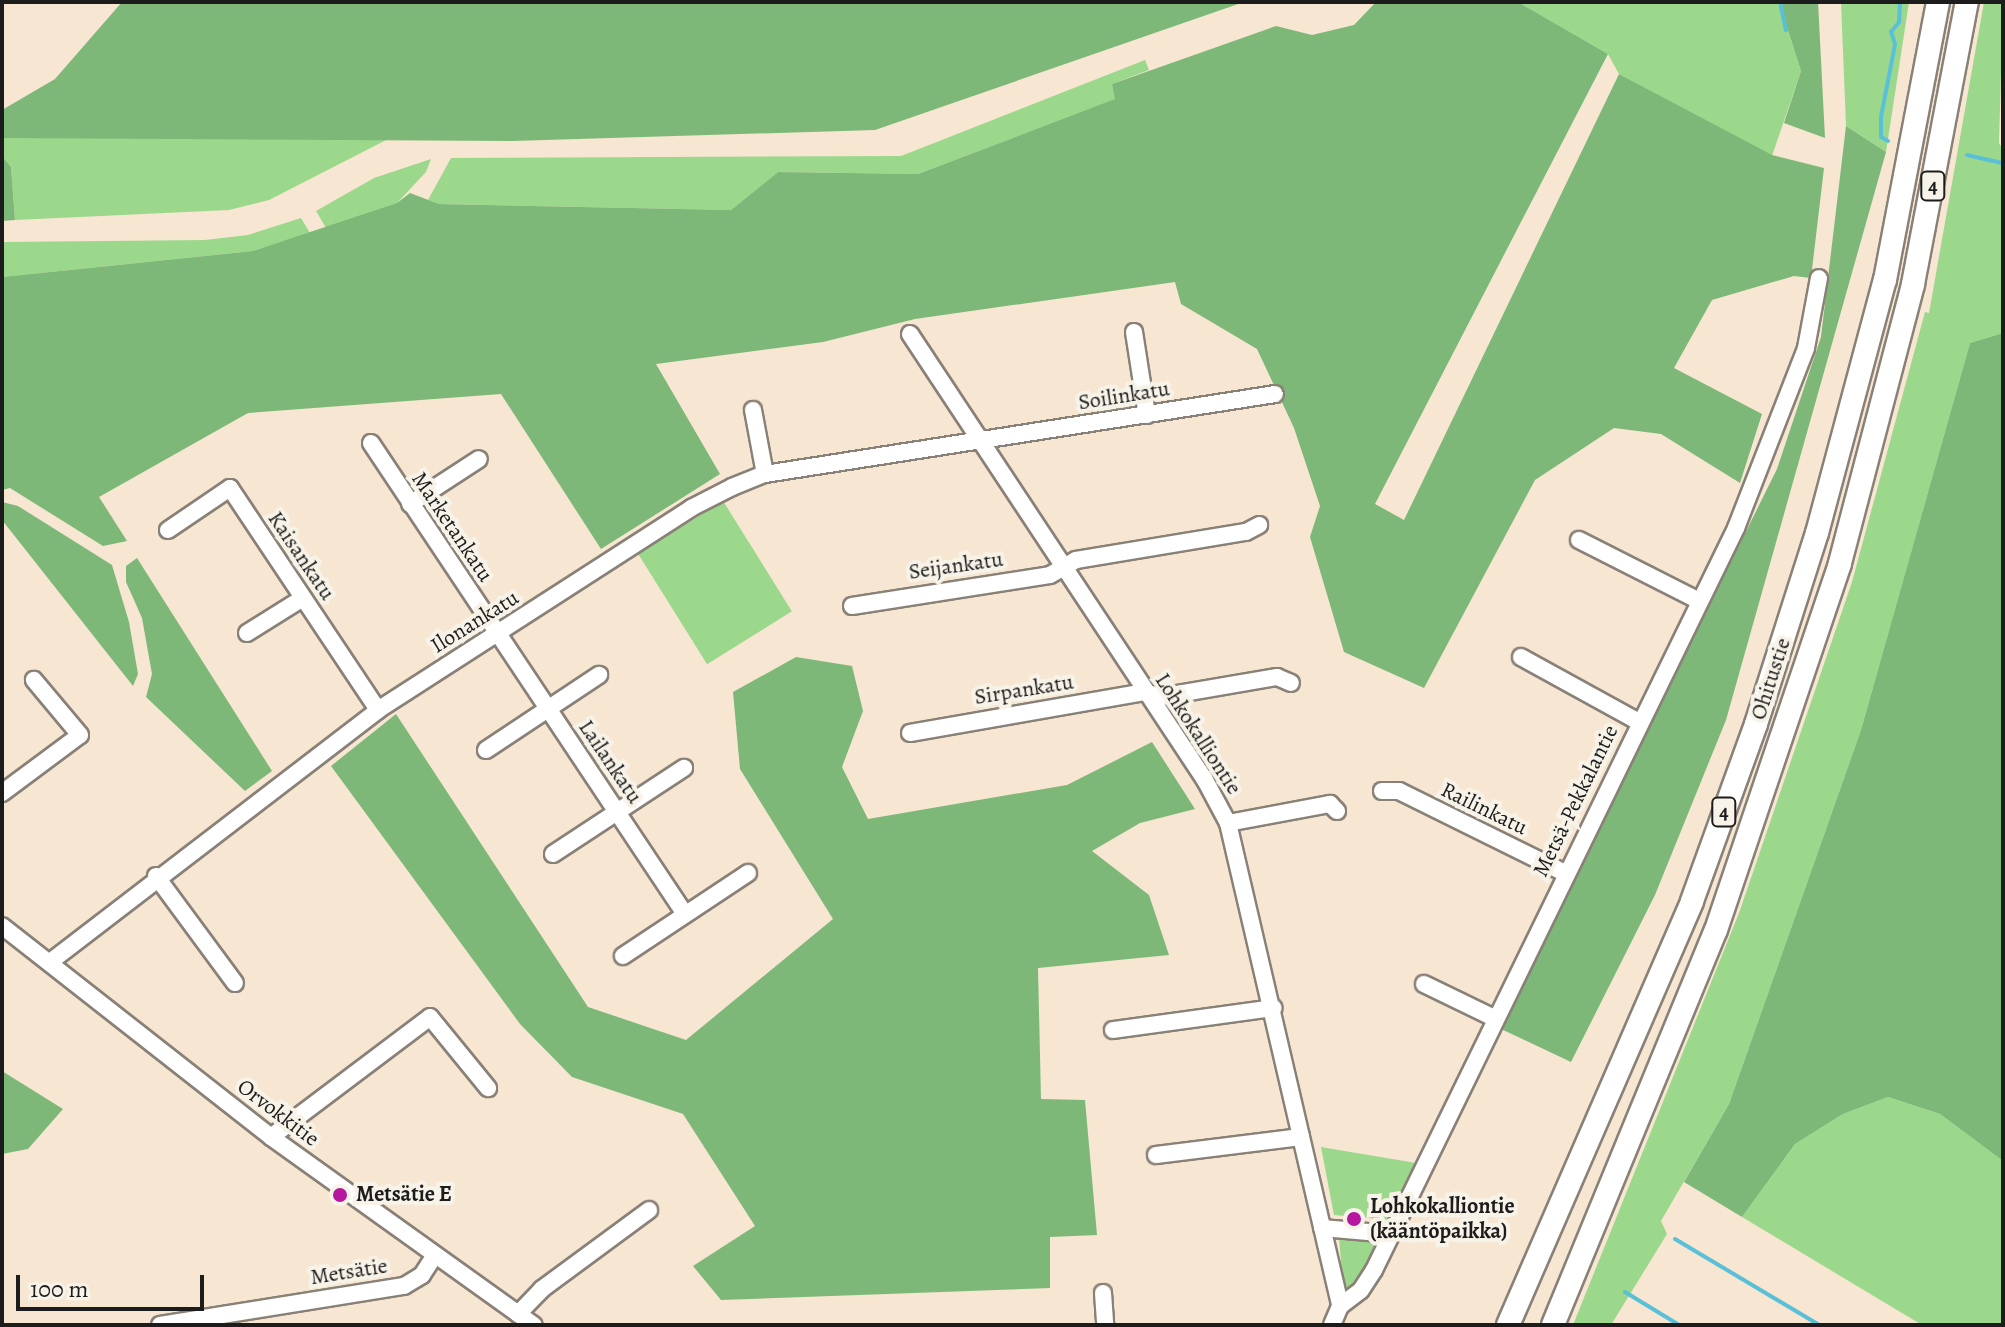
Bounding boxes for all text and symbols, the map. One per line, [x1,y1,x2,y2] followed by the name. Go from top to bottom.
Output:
[1919,170,1947,202] road number: 4
[1077,376,1171,416] street label: Soilinkatu
[406,467,498,587] street label: Marketankatu
[262,507,340,605] street label: Kaisankatu
[907,546,1005,586] street label: Seijankatu
[426,585,524,659] street label: Ilonankatu
[1745,635,1797,723] street label: Ohitustie
[1149,668,1247,800] street label: Lohkokalliontie
[973,669,1075,711] street label: Sirpankatu
[572,715,648,809] street label: Lailankatu
[1528,721,1624,881] street label: Metsä-Pekkalantie
[1436,777,1532,841] street label: Railinkatu
[1710,796,1738,828] road number: 4
[232,1074,324,1152] street label: Orvokkitie
[356,1182,452,1208] place label: Metsätie E
[331,1186,349,1204] marker: Metsätie E
[1370,1193,1515,1244] place label: Lohkokalliontie (kääntöpaikka)
[1345,1210,1363,1228] marker: Lohkokalliontie (kääntöpaikka)
[309,1253,389,1291] street label: Metsätie
[20,1259,208,1309] scale bar
[30,1273,89,1305] text: 100 m

